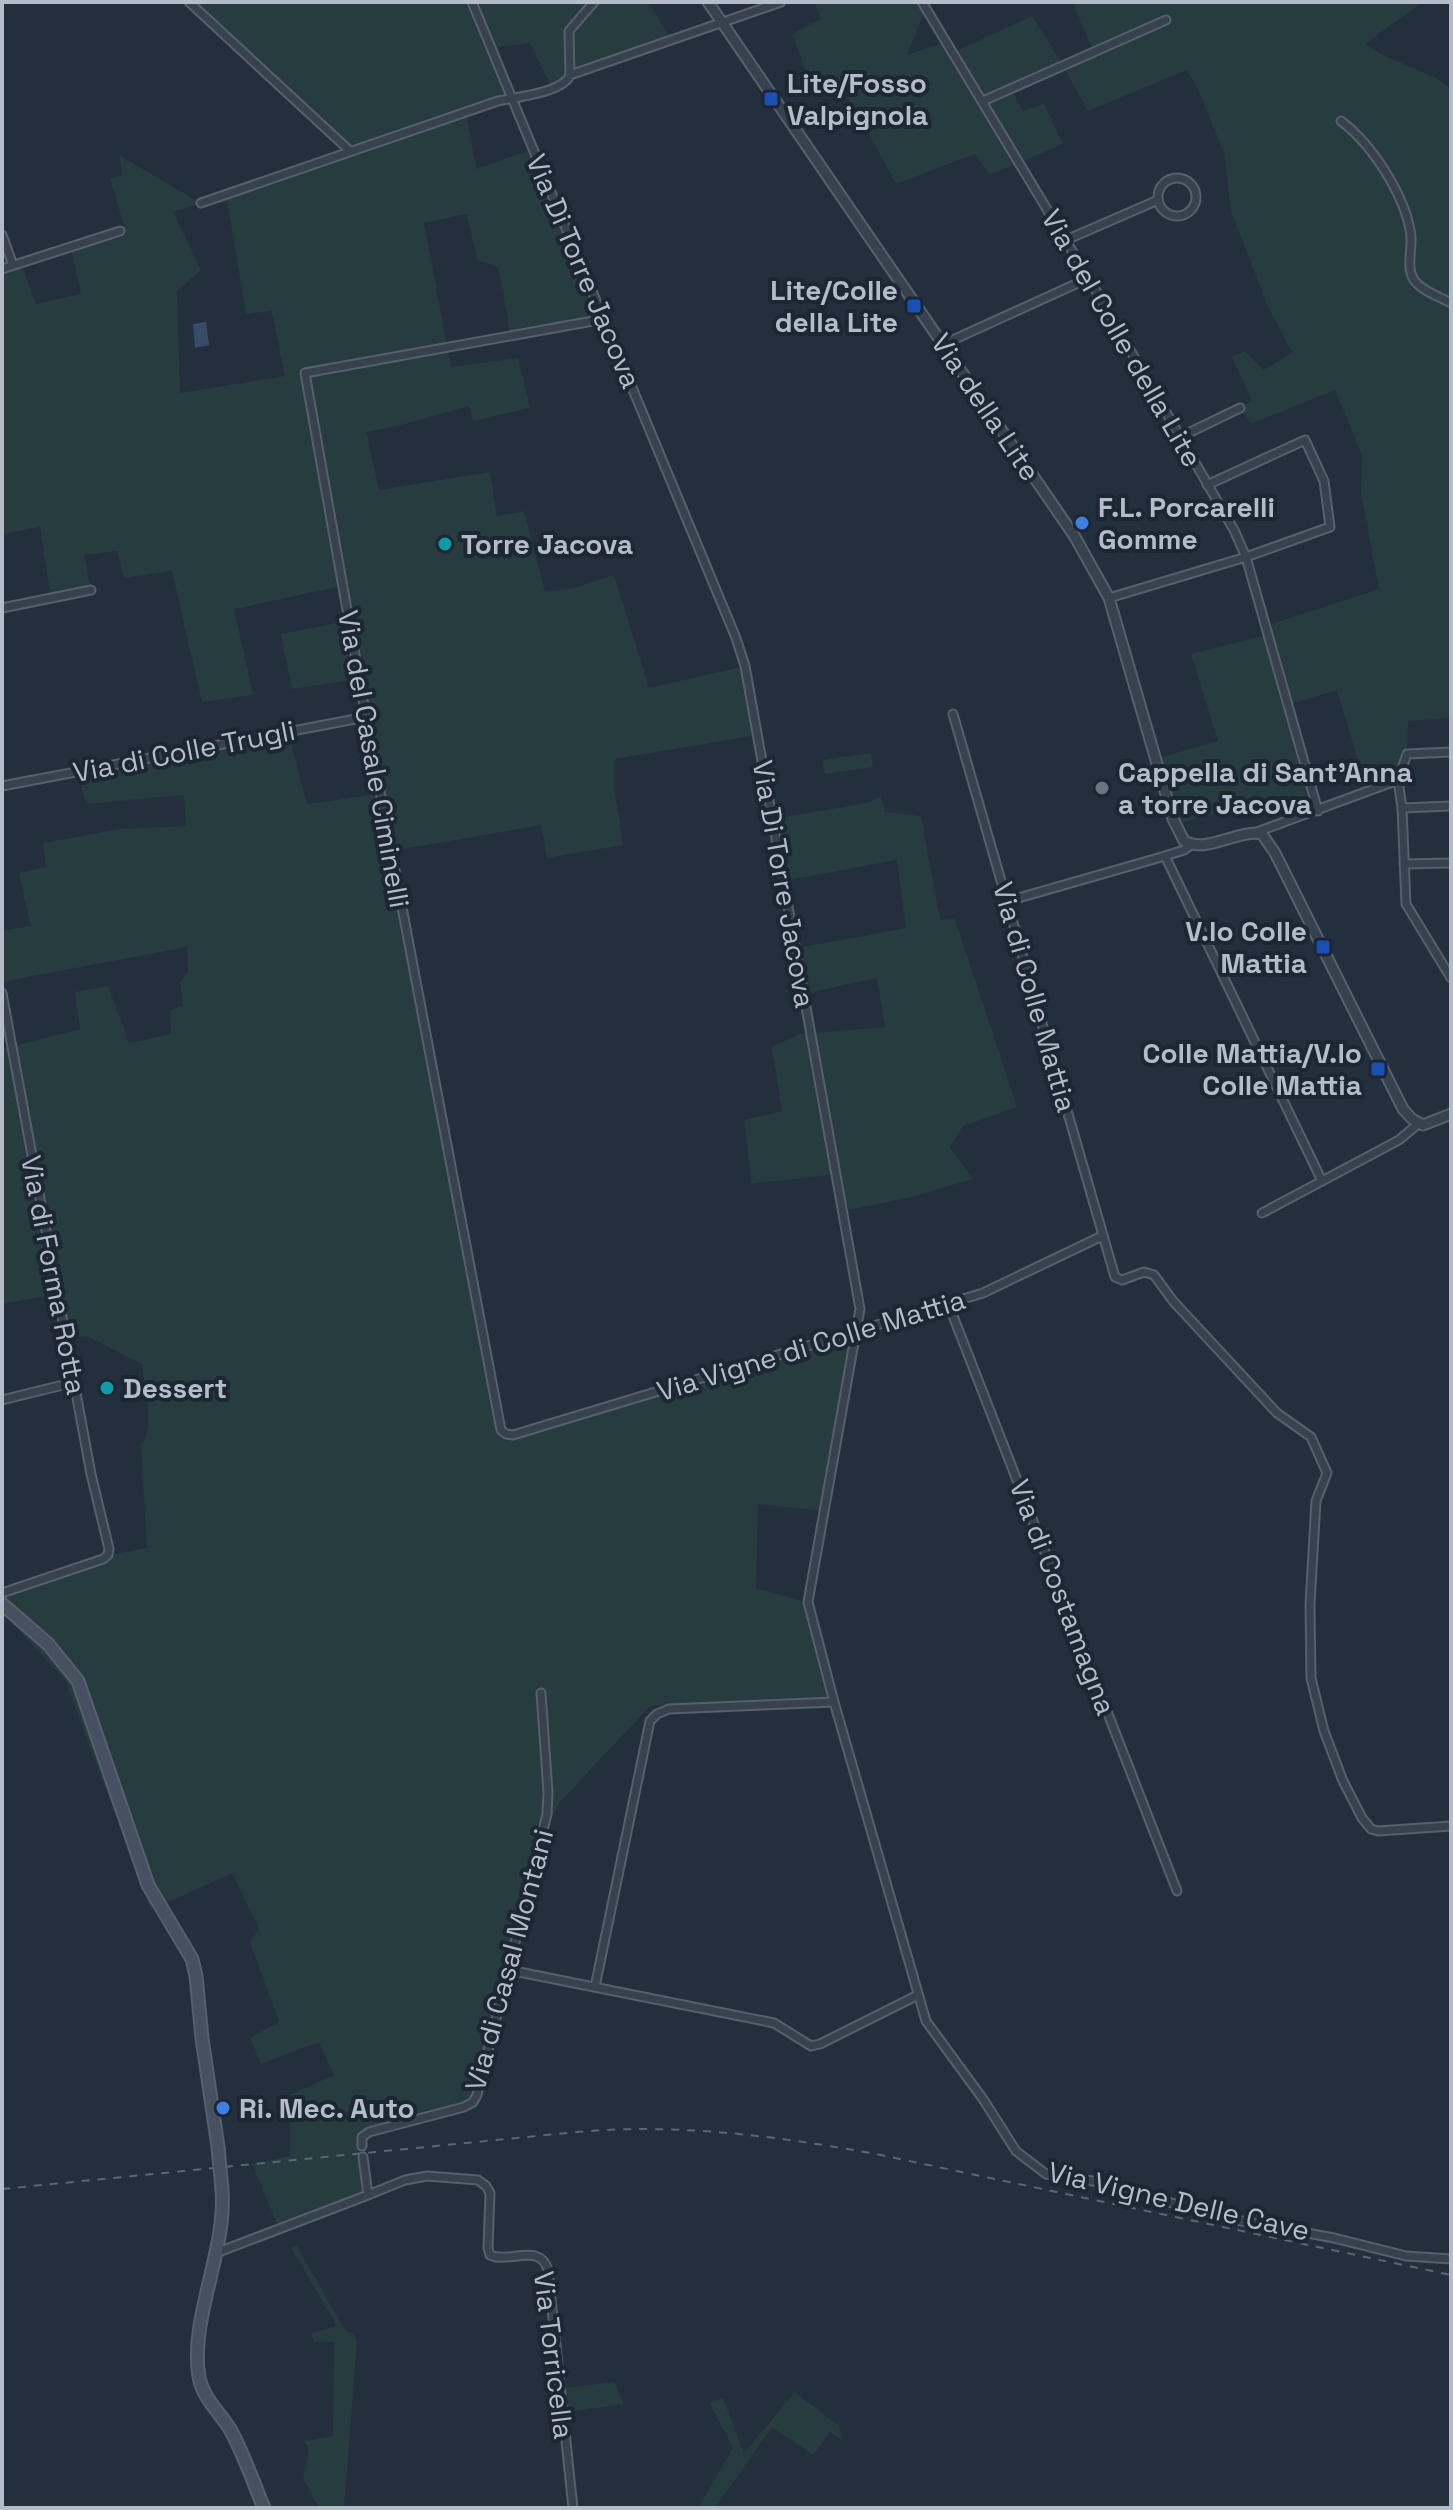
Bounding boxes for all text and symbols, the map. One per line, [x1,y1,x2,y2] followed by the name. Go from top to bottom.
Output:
[787,65,928,133] place label: Lite/Fosso Valpignola
[762,90,780,108] marker: Lite/Fosso Valpignola
[518,149,650,393] street label: Via Di Torre Jacova
[1033,203,1211,473] street label: Via del Colle della Lite
[770,272,898,340] place label: Lite/Colle della Lite
[905,297,923,315] marker: Lite/Colle della Lite
[923,326,1049,488] street label: Via della Lite
[1098,489,1275,557] place label: F.L. Porcarelli Gomme
[1073,514,1091,532] marker: F.L. Porcarelli Gomme
[461,526,633,562] place label: Torre Jacova
[436,535,454,553] marker: Torre Jacova
[330,607,418,911] street label: Via del Casale Ciminelli
[70,712,298,790] street label: Via di Colle Trugli
[1118,754,1413,822] place label: Cappella di Sant'Anna a torre Jacova
[745,757,823,1011] street label: Via Di Torre Jacova
[1093,779,1111,797] marker: Cappella di Sant'Anna a torre Jacova
[985,878,1085,1116] street label: Via di Colle Mattia
[1185,913,1307,981] place label: V.lo Colle Mattia
[1314,938,1332,956] marker: V.lo Colle Mattia
[1142,1035,1362,1103] place label: Colle Mattia/V.lo Colle Mattia
[1369,1060,1387,1078] marker: Colle Mattia/V.lo Colle Mattia
[13,1152,95,1398] street label: Via di Forma Rotta
[653,1281,969,1409] street label: Via Vigne di Colle Mattia
[123,1370,227,1406] place label: Dessert
[98,1379,116,1397] marker: Dessert
[1002,1474,1124,1720] street label: Via di Costamagna
[457,1825,561,2095] street label: Via di Casal Montani
[239,2090,415,2126] place label: Ri. Mec. Auto
[214,2099,232,2117] marker: Ri. Mec. Auto
[1045,2153,1313,2249] street label: Via Vigne Delle Cave
[526,2269,582,2441] street label: Via Torricella

